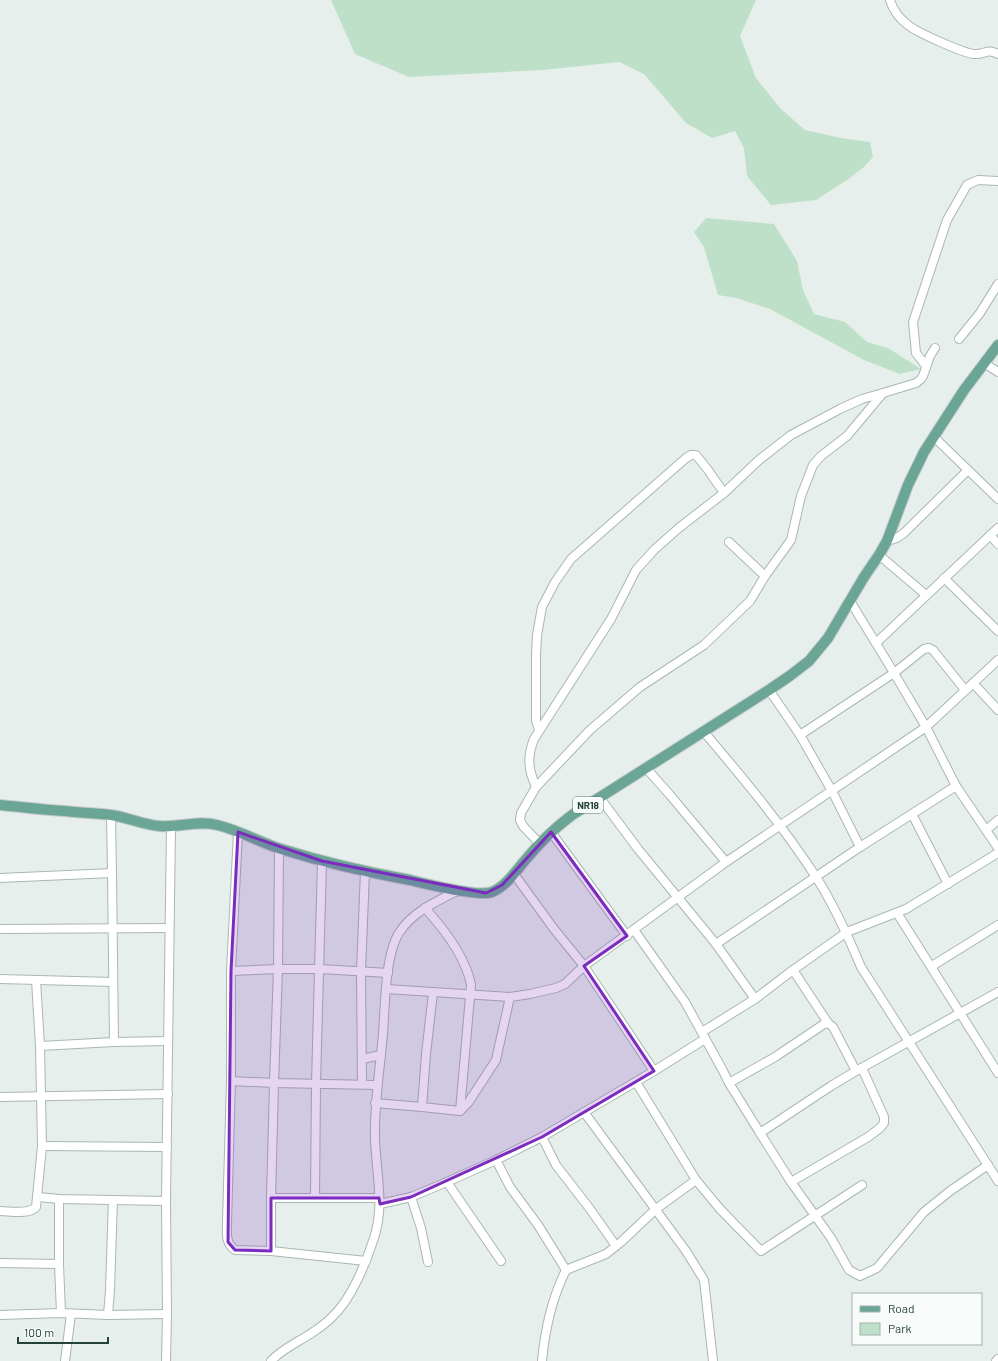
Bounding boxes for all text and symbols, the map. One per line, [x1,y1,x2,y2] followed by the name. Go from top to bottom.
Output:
[573,797,603,813] road number: NR18
[852,1293,982,1345] legend
[888,1301,915,1315] text: Road
[18,1319,108,1345] scale bar
[888,1321,912,1335] text: Park
[24,1325,54,1339] text: 100 m

